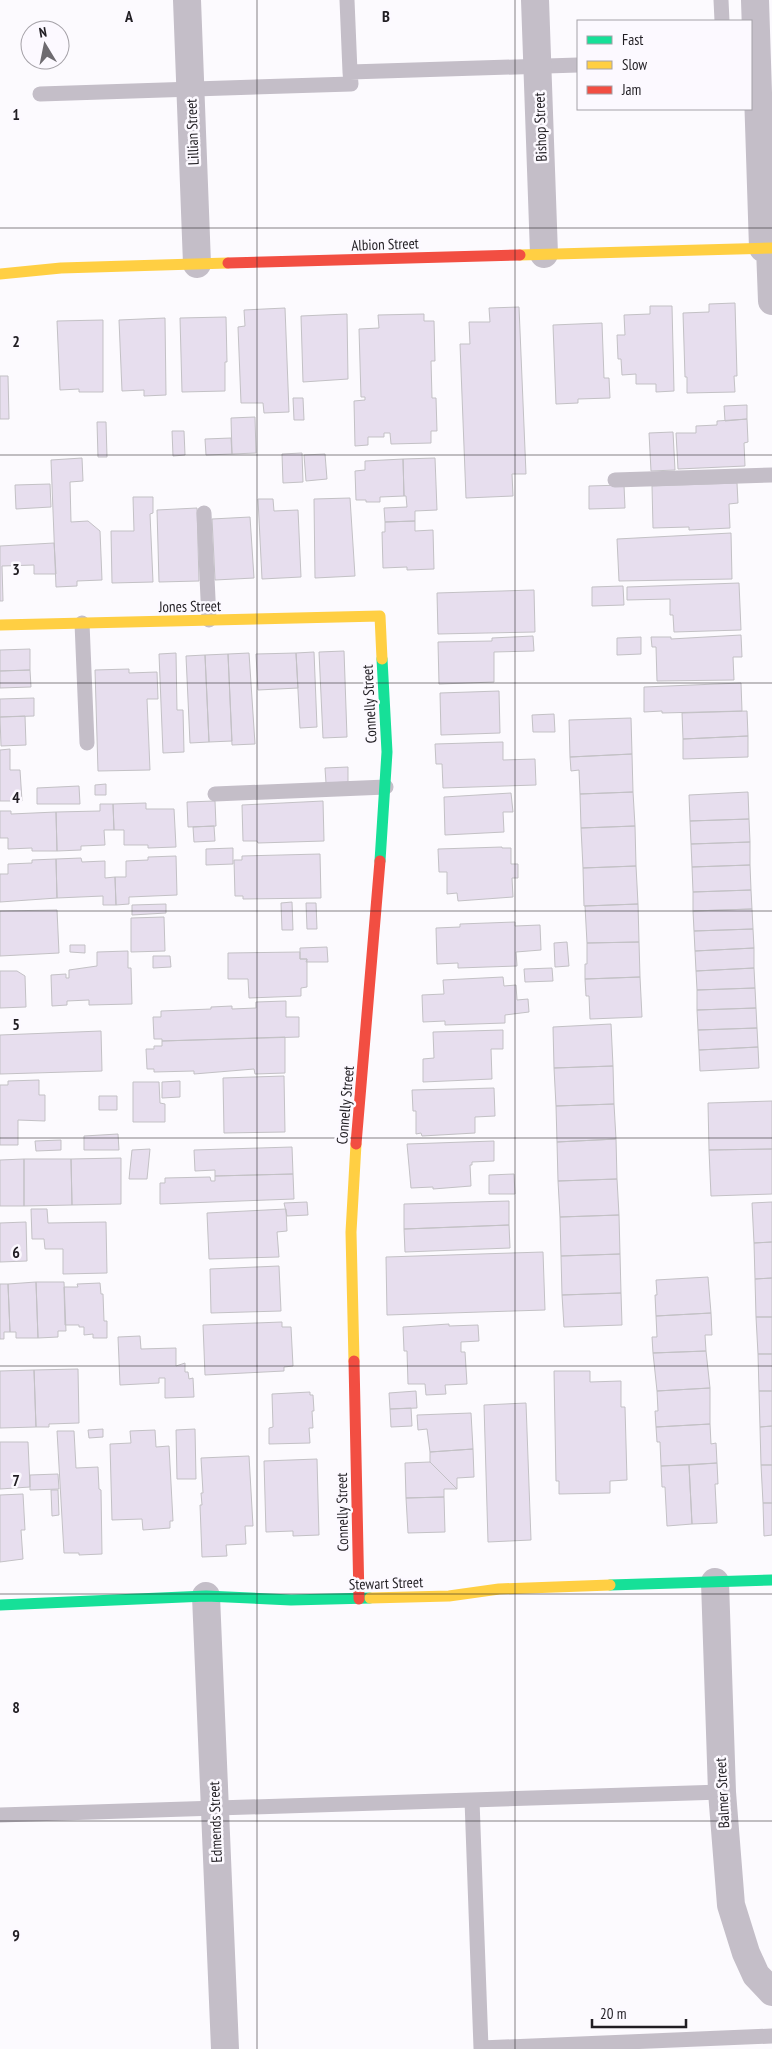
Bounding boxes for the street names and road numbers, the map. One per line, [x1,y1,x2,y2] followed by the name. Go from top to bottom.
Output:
[529,92,551,162] street label: Bishop Street
[181,98,203,166] street label: Lillian Street
[351,233,419,255] street label: Albion Street
[158,596,221,616] street label: Jones Street
[357,664,381,744] street label: Connelly Street
[332,1065,358,1145] street label: Connelly Street
[332,1472,352,1552] street label: Connelly Street
[349,1572,423,1594] street label: Stewart Street
[711,1757,733,1829] street label: Balmer Street
[204,1781,226,1863] street label: Edmends Street

